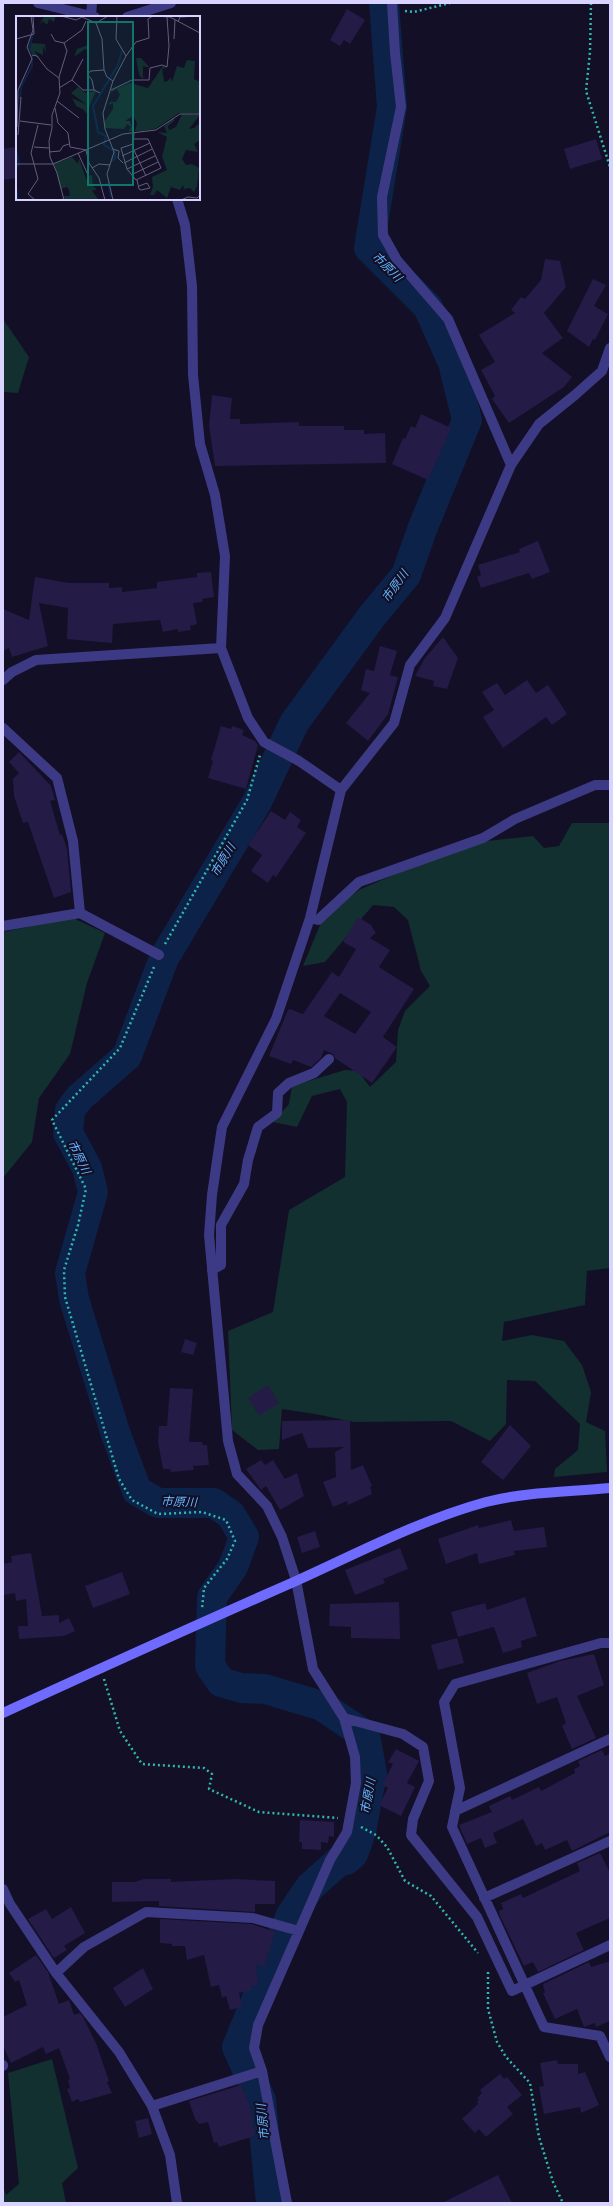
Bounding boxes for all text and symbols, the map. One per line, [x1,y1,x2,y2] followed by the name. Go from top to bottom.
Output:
[16,16,200,200] inset map
[369,249,406,286] water label: 市原川
[379,566,412,605] water label: 市原川
[208,839,239,879] water label: 市原川
[65,1138,94,1178] water label: 市原川
[161,1494,199,1510] water label: 市原川
[358,1775,378,1815] water label: 市原川
[254,2101,272,2141] water label: 市原川

